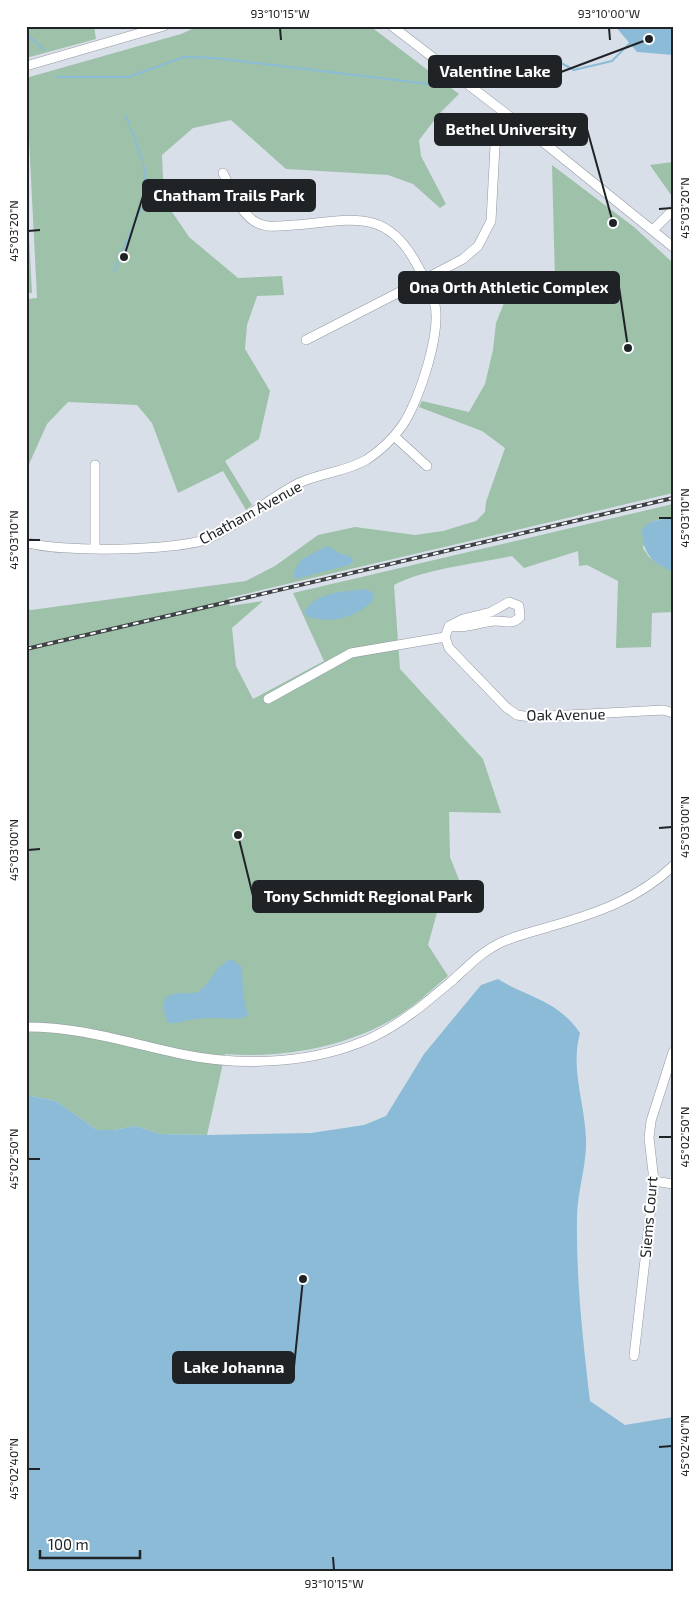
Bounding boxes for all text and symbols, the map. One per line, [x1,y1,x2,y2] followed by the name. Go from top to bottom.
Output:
[250,6,310,20] text: 93°10'15"W
[578,6,640,20] text: 93°10'00"W
[429,56,561,87] callout: Valentine Lake
[439,61,551,80] text: Valentine Lake
[435,114,587,145] callout: Bethel University
[445,119,577,139] text: Bethel University
[677,177,691,239] text: 45°03'20"N
[143,180,315,211] callout: Chatham Trails Park
[153,185,305,204] text: Chatham Trails Park
[6,200,20,262] text: 45°03'20"N
[399,272,619,303] callout: Ona Orth Athletic Complex
[409,277,609,296] text: Ona Orth Athletic Complex
[196,476,304,548] street label: Chatham Avenue
[677,488,691,548] text: 45°03'10"N
[6,510,20,570] text: 45°03'10"N
[526,704,606,724] street label: Oak Avenue
[677,796,691,858] text: 45°03'00"N
[6,819,20,881] text: 45°03'00"N
[253,881,483,912] callout: Tony Schmidt Regional Park
[264,886,472,906] text: Tony Schmidt Regional Park
[677,1106,691,1168] text: 45°02'50"N
[6,1128,20,1190] text: 45°02'50"N
[635,1175,661,1258] street label: Siems Court
[173,1352,294,1383] callout: Lake Johanna
[184,1357,285,1376] text: Lake Johanna
[677,1415,691,1477] text: 45°02'40"N
[6,1438,20,1500] text: 45°02'40"N
[40,1527,140,1559] scale bar
[48,1535,89,1553] text: 100 m
[304,1576,364,1590] text: 93°10'15"W

